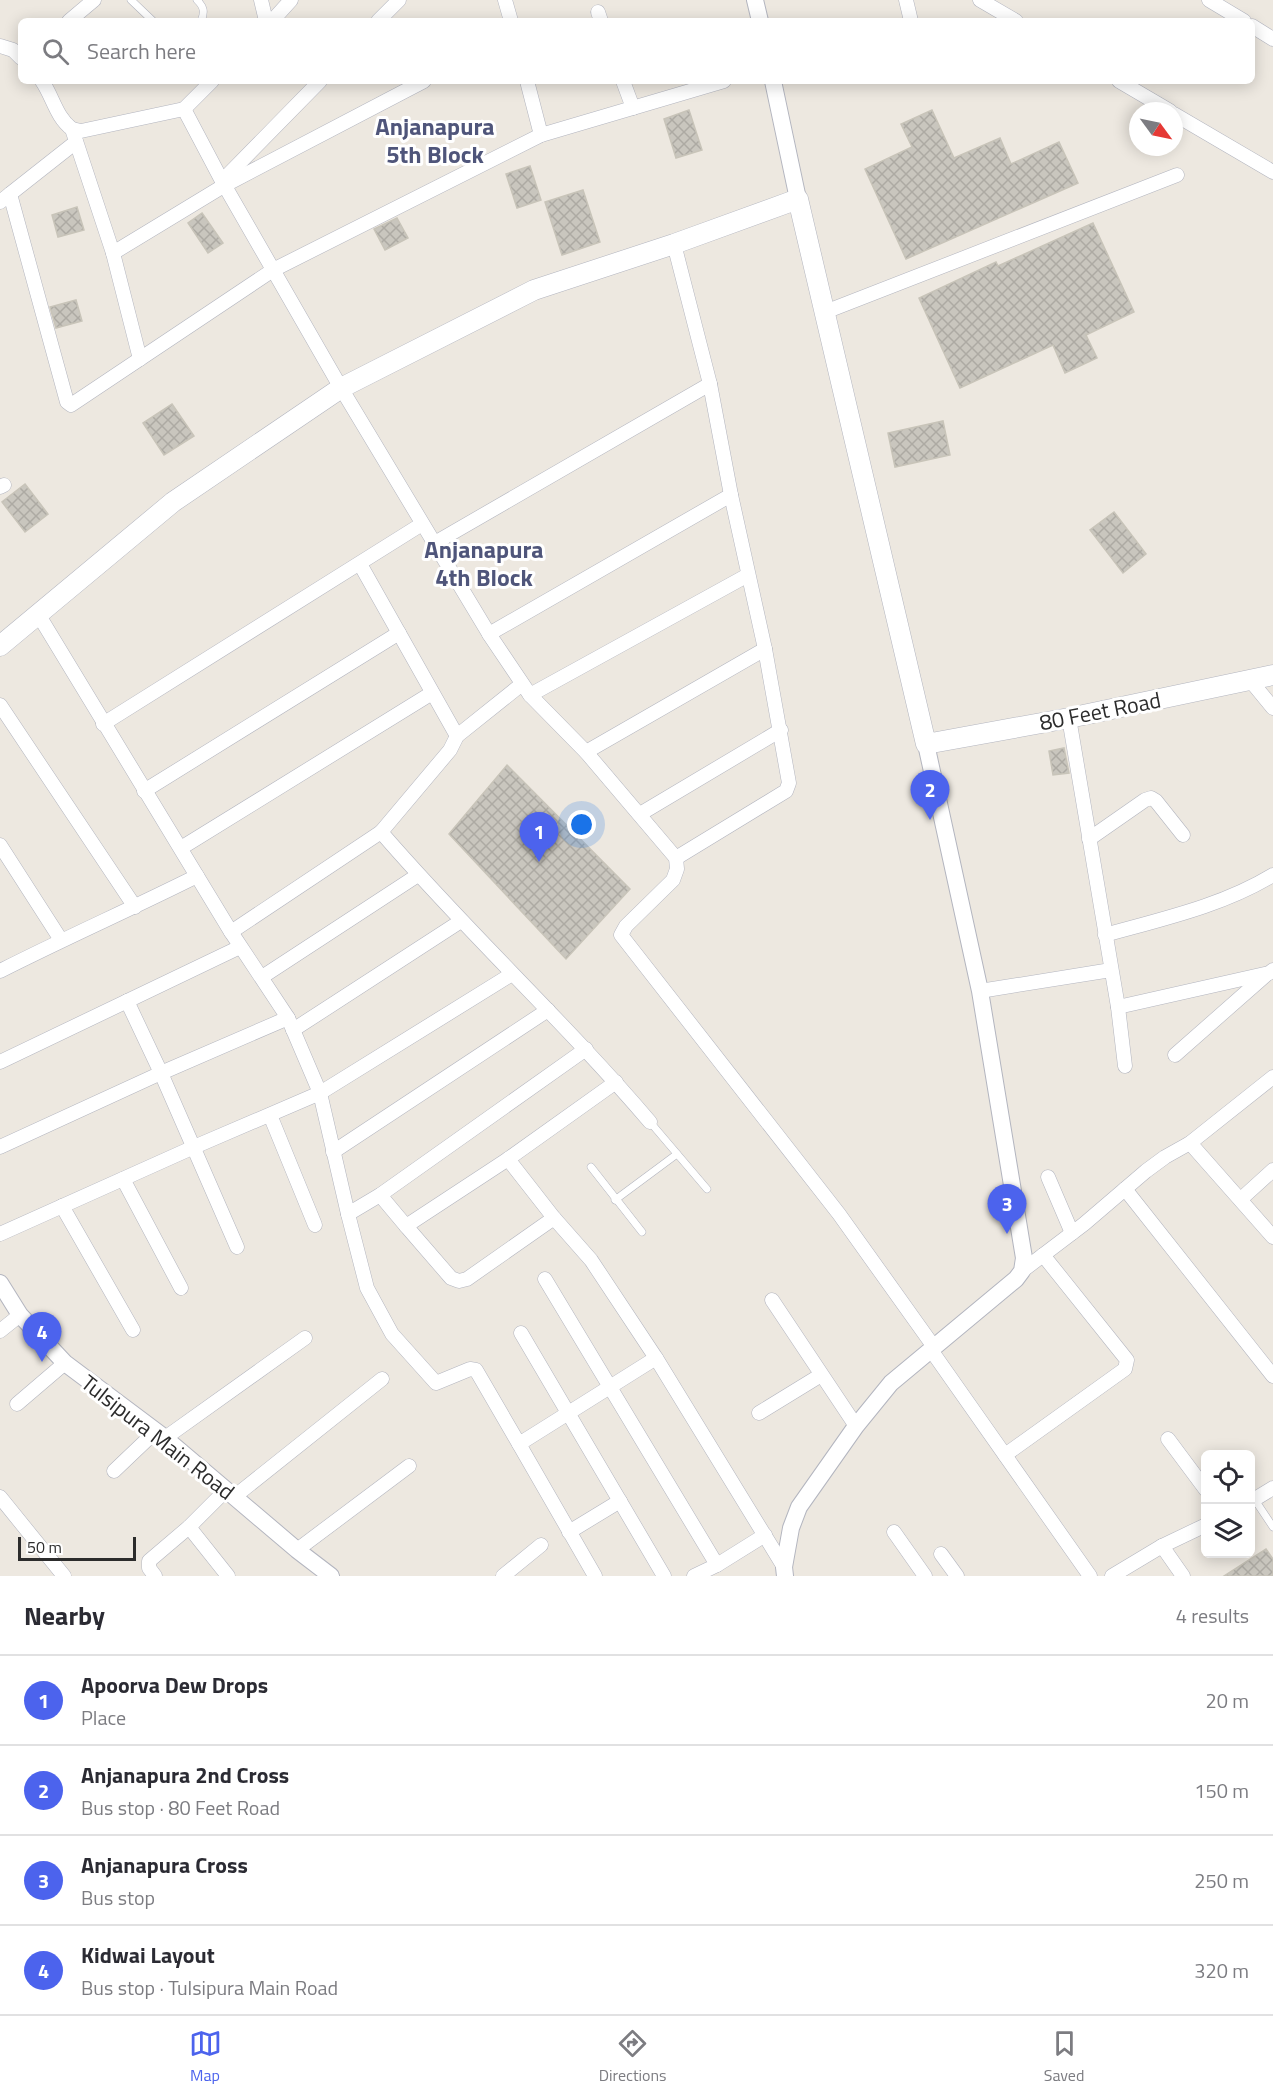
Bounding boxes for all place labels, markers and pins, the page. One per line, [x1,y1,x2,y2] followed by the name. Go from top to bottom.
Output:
[910,770,950,820] pin: 2
[520,812,558,862] pin: 1
[988,1184,1026,1234] pin: 3
[22,1312,62,1362] pin: 4

